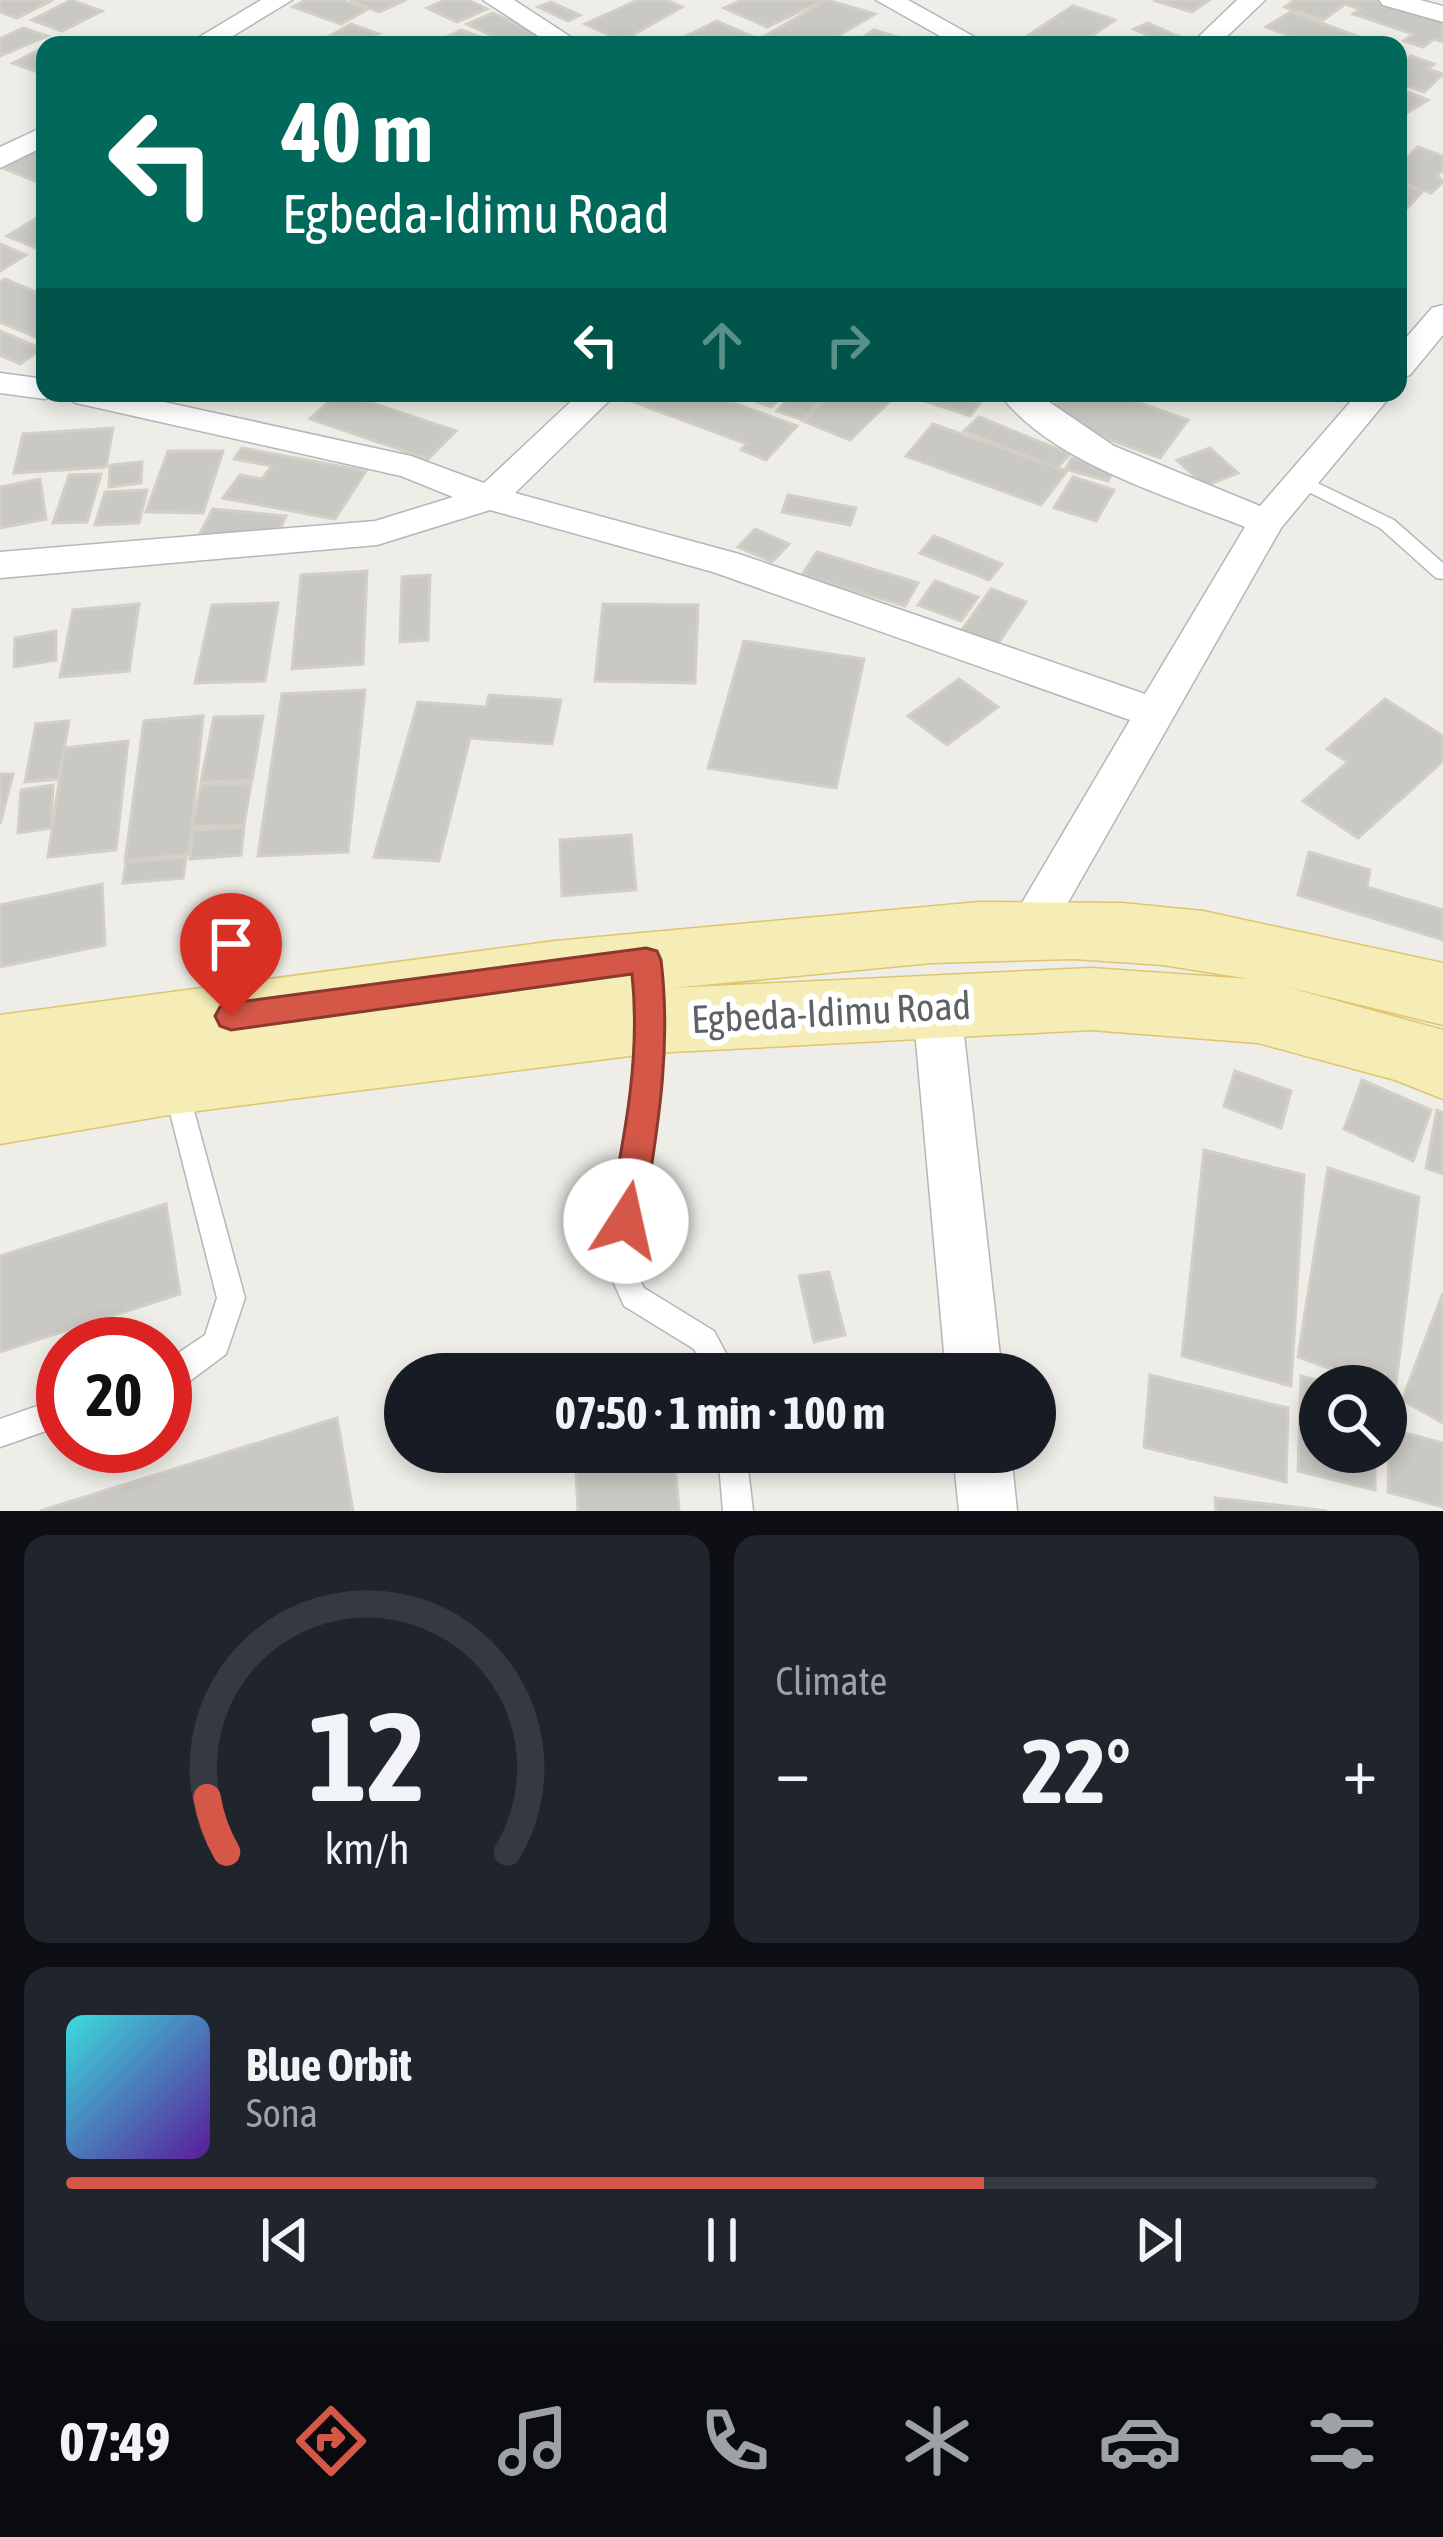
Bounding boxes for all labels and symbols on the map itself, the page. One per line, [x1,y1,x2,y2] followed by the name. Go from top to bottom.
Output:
[180,893,282,1016] pin
[690,983,972,1041] street label: Egbeda-Idimu Road
[563,1158,689,1284] position arrow
[36,1317,192,1473] speed limit sign: 20

